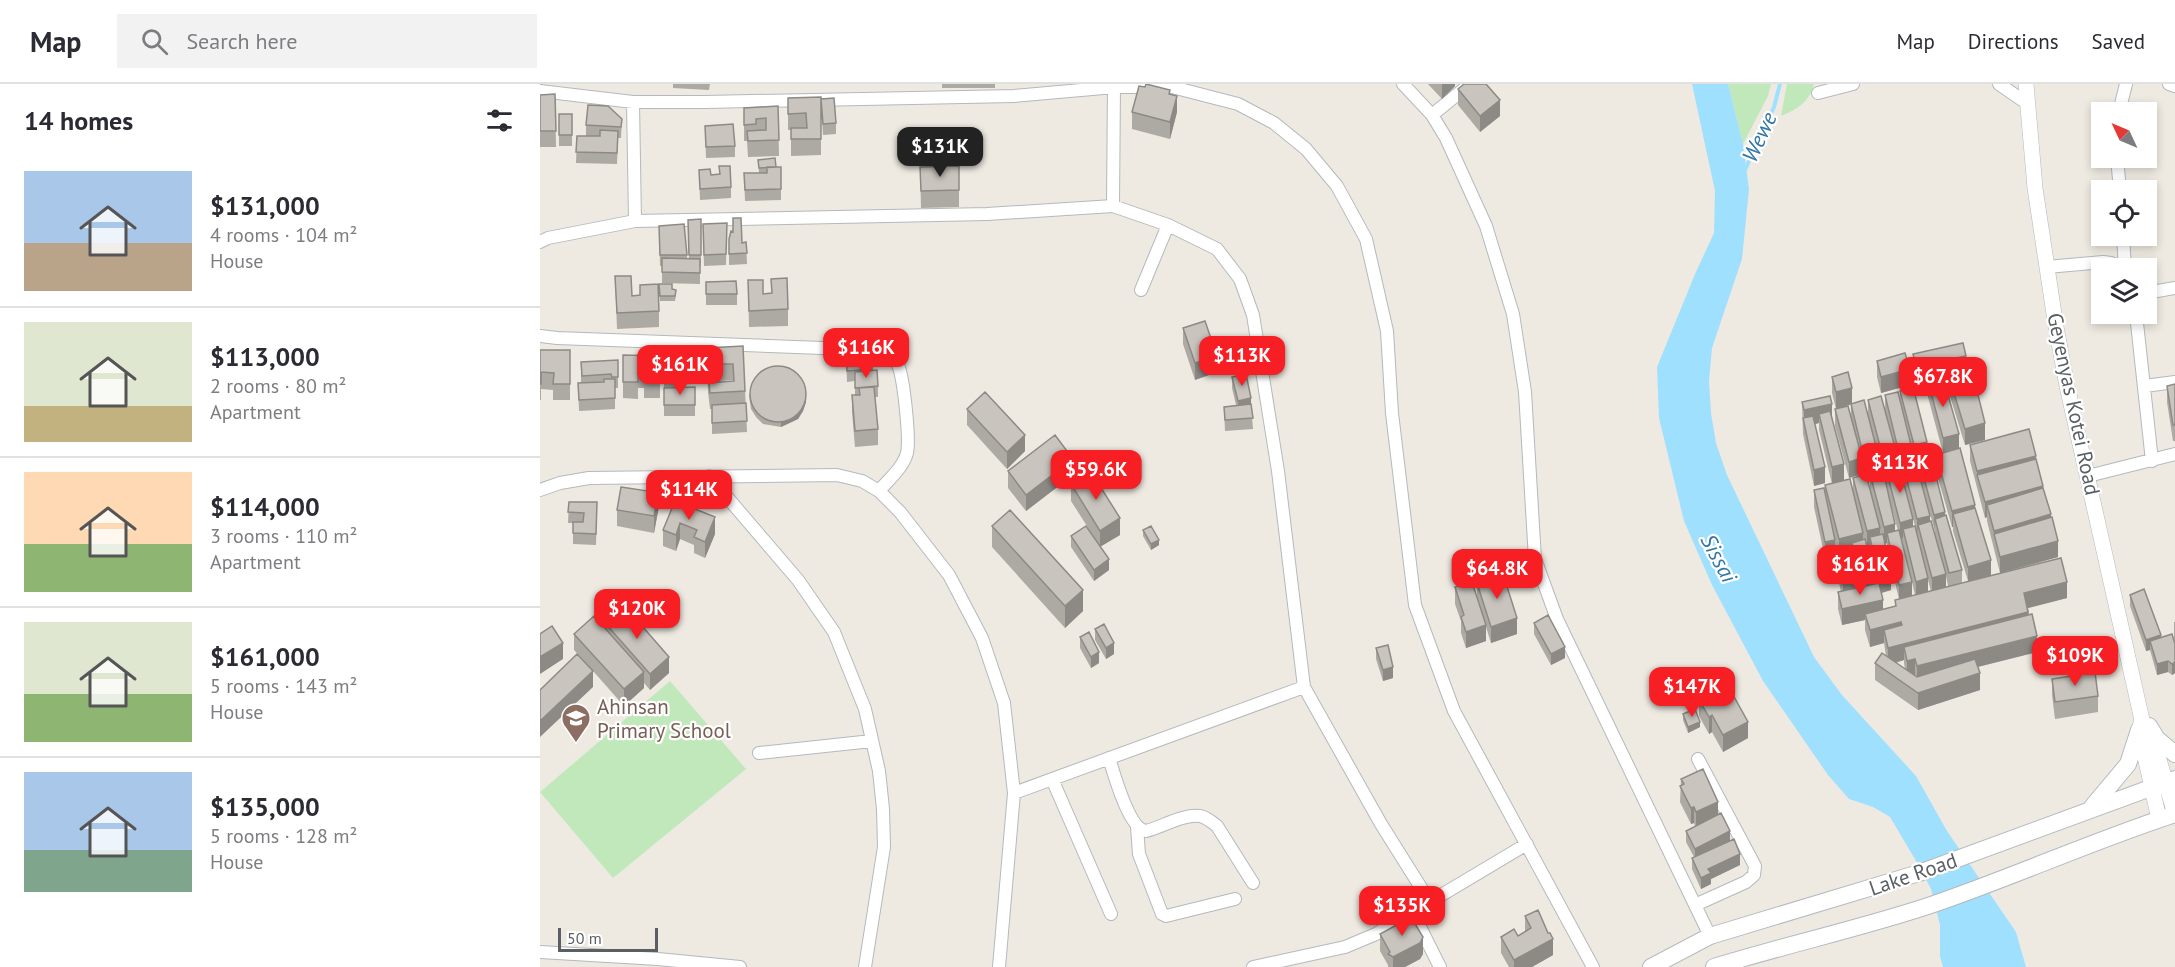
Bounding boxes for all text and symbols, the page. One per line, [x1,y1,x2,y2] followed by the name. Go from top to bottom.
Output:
[117,14,537,68] search box
[30,23,81,60] text: Map
[138,25,171,58] icon: search
[186,27,297,55] text: Search here
[1896,28,1935,55] text: Map
[1968,28,2059,55] text: Directions
[2092,28,2145,55] text: Saved
[2091,102,2157,168] north arrow
[2091,102,2157,324] map controls
[24,104,133,137] text: 14 homes
[483,104,516,137] icon: filters
[1735,107,1783,167] water label: Wewe
[898,127,982,178] pin: $131K
[911,133,969,159] text: $131K
[2091,180,2157,246] button: locate
[210,189,320,222] text: $131,000
[72,195,144,267] icon: home
[210,222,357,248] text: 4 rooms · 104 m²
[210,248,264,274] text: House
[2091,258,2157,324] button: layers
[2041,310,2107,498] street label: Geyenyas Kotei Road
[824,328,908,379] pin: $116K
[837,334,895,360] text: $116K
[1200,336,1284,387] pin: $113K
[210,340,320,373] text: $113,000
[1213,342,1271,368] text: $113K
[638,345,722,396] pin: $161K
[72,346,144,418] icon: home
[651,351,709,377] text: $161K
[1894,357,1992,408] pin: $67.8K
[1913,363,1973,389] text: $67.8K
[210,373,346,399] text: 2 rooms · 80 m²
[210,399,301,425] text: Apartment
[1858,443,1942,494] pin: $113K
[1871,449,1929,475] text: $113K
[1047,450,1145,501] pin: $59.6K
[1065,456,1127,482] text: $59.6K
[647,470,731,521] pin: $114K
[660,476,718,502] text: $114K
[210,490,320,523] text: $114,000
[72,496,144,568] icon: home
[210,523,357,549] text: 3 rooms · 110 m²
[1695,529,1744,588] water label: Sissai
[1818,545,1902,596] pin: $161K
[210,549,301,575] text: Apartment
[1448,549,1546,600] pin: $64.8K
[1831,551,1889,577] text: $161K
[1466,555,1528,581] text: $64.8K
[595,589,679,640] pin: $120K
[608,595,666,621] text: $120K
[2033,636,2117,687] pin: $109K
[210,640,320,673] text: $161,000
[2046,642,2104,668] text: $109K
[72,646,144,718] icon: home
[1650,667,1734,718] pin: $147K
[210,673,357,699] text: 5 rooms · 143 m²
[1663,673,1721,699] text: $147K
[597,693,731,744] place label: Ahinsan Primary School
[210,699,264,725] text: House
[560,702,592,744] school or university icon: Ahinsan Primary School
[210,790,320,823] text: $135,000
[72,796,144,868] icon: home
[210,823,357,849] text: 5 rooms · 128 m²
[1865,846,1961,902] street label: Lake Road
[210,849,264,875] text: House
[1360,886,1444,937] pin: $135K
[1373,892,1431,918] text: $135K
[558,925,658,952] scale bar
[567,928,602,948] text: 50 m

